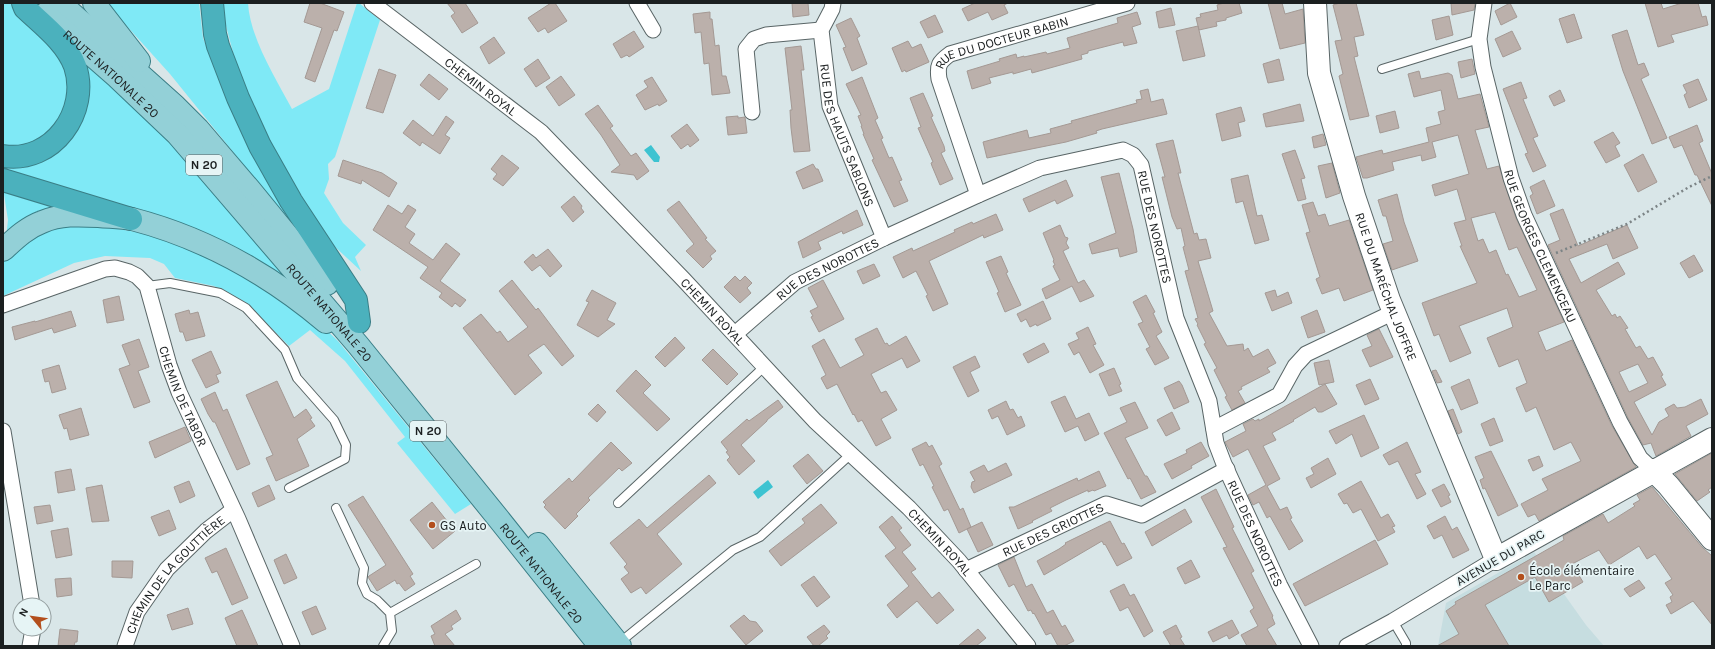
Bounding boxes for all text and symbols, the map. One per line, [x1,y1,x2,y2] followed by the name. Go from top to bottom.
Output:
[932,13,1070,71] street label: RUE DU DOCTEUR BABIN
[60,26,162,121] street label: ROUTE NATIONALE 20
[442,54,520,119] street label: CHEMIN ROYAL
[817,63,877,209] street label: RUE DES HAUTS SABLONS
[186,155,222,175] road number: N 20
[1501,168,1580,325] street label: RUE GEORGES CLEMENCEAU
[1134,169,1175,285] street label: RUE DES NOROTTES
[1352,210,1420,363] street label: RUE DU MARÉCHAL JOFFRE
[773,235,881,303] street label: RUE DES NOROTTES
[283,260,375,365] street label: ROUTE NATIONALE 20
[678,275,748,348] street label: CHEMIN ROYAL
[156,344,210,449] street label: CHEMIN DE TABOR
[410,421,446,441] road number: N 20
[1224,478,1286,589] street label: RUE DES NOROTTES
[1000,499,1106,560] street label: RUE DES GRIOTTES
[905,505,975,579] street label: CHEMIN ROYAL
[123,512,228,636] street label: CHEMIN DE LA GOUTTIÈRE
[440,518,487,533] place label: GS Auto
[427,520,437,530] marker: GS Auto
[497,520,586,627] street label: ROUTE NATIONALE 20
[1453,526,1547,589] street label: AVENUE DU PARC
[1529,561,1635,593] place label: École élémentaire Le Parc
[1516,572,1526,582] marker: École élémentaire Le Parc
[12,597,52,637] north arrow
[16,606,31,619] text: N

